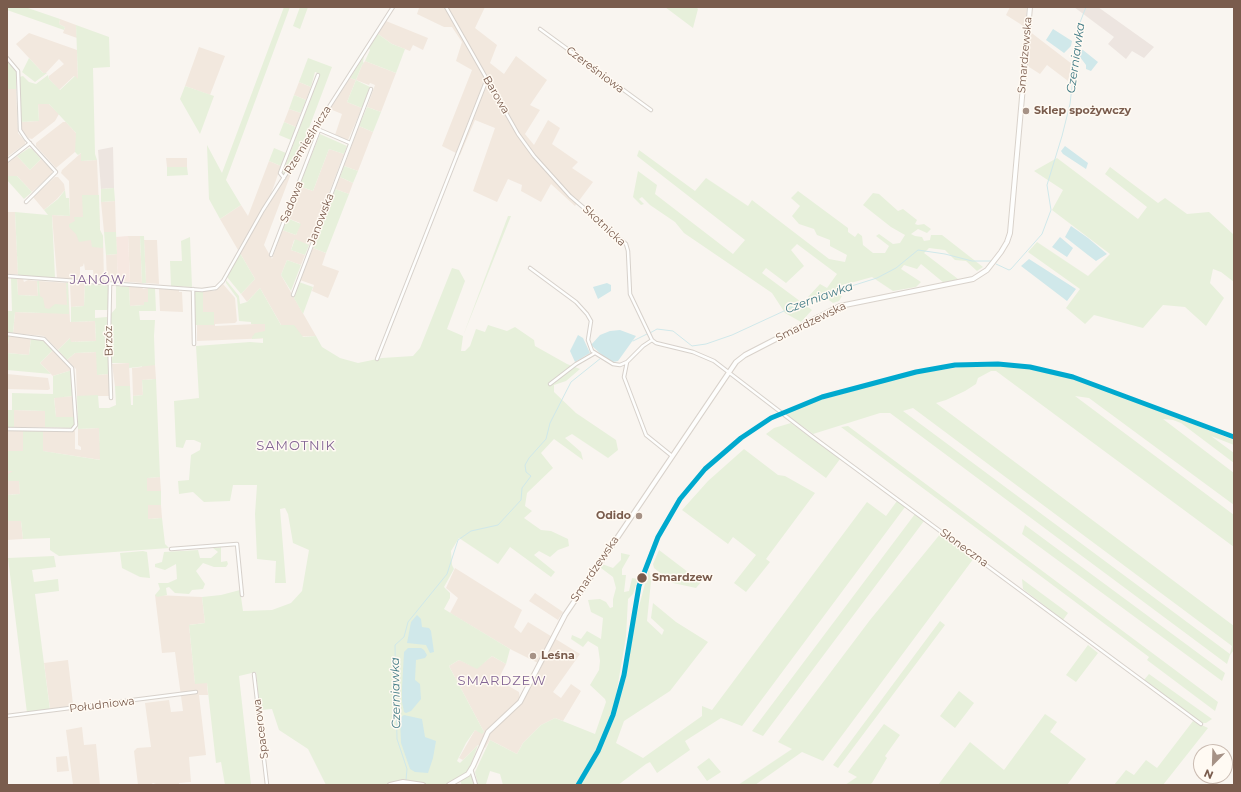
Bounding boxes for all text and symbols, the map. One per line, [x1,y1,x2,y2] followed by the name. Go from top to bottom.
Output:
[1015,16,1035,94] street label: Smardzewska
[1064,22,1088,94] water label: Czerniawka
[563,44,627,96] street label: Czereśniowa
[480,74,512,116] street label: Barowa
[282,103,334,177] street label: Rzemieślnicza
[1034,104,1131,118] place label: Sklep spożywczy
[1021,106,1031,116] marker: Sklep spożywczy
[278,179,306,225] street label: Sadowa
[305,191,337,247] street label: Janowska
[580,203,628,249] street label: Skotnicka
[70,272,126,288] district label: JANÓW
[783,279,855,317] water label: Czerniawka
[774,299,848,345] street label: Smardzewska
[102,326,116,356] street label: Brzóz
[256,438,336,454] district label: SAMOTNIK
[596,509,631,523] place label: Odido
[634,511,644,521] marker: Odido
[937,526,991,570] street label: Słoneczna
[568,534,622,604] street label: Smardzewska
[635,571,649,585] marker: Smardzew
[652,571,713,585] place label: Smardzew
[541,649,575,663] place label: Leśna
[528,651,538,661] marker: Leśna
[388,657,404,729] water label: Czerniawka
[457,673,547,689] district label: SMARDZEW
[69,694,135,716] street label: Południowa
[251,698,271,760] street label: Spacerowa
[1193,744,1233,784] north arrow
[1202,766,1216,782] text: N

